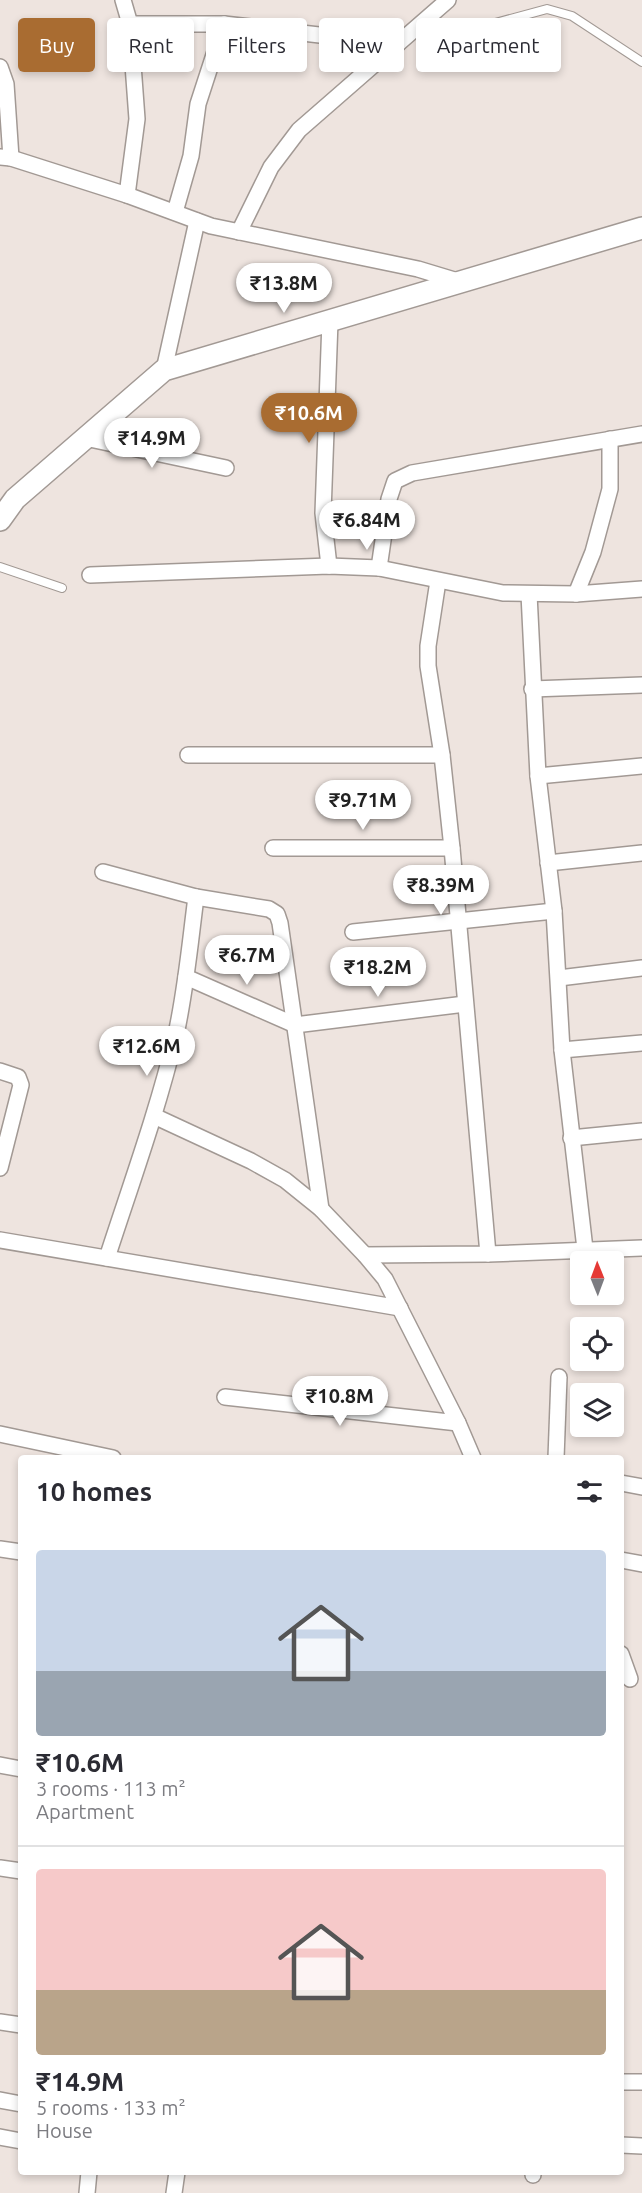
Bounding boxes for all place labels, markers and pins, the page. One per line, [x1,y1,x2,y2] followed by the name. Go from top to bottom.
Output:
[235,263,333,314] pin: ₹13.8M
[260,393,358,444] pin: ₹10.6M
[103,418,201,469] pin: ₹14.9M
[318,500,416,551] pin: ₹6.84M
[314,780,412,831] pin: ₹9.71M
[392,865,490,916] pin: ₹8.39M
[205,935,289,986] pin: ₹6.7M
[329,947,427,998] pin: ₹18.2M
[98,1026,196,1077] pin: ₹12.6M
[291,1376,389,1427] pin: ₹10.8M

